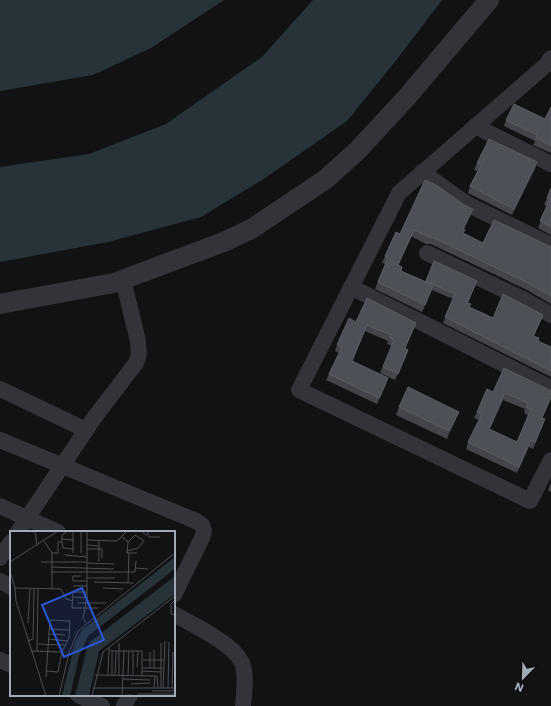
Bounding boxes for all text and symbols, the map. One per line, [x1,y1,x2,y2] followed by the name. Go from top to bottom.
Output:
[10,531,175,696] inset map
[503,658,543,698] north arrow
[512,678,526,696] text: N

